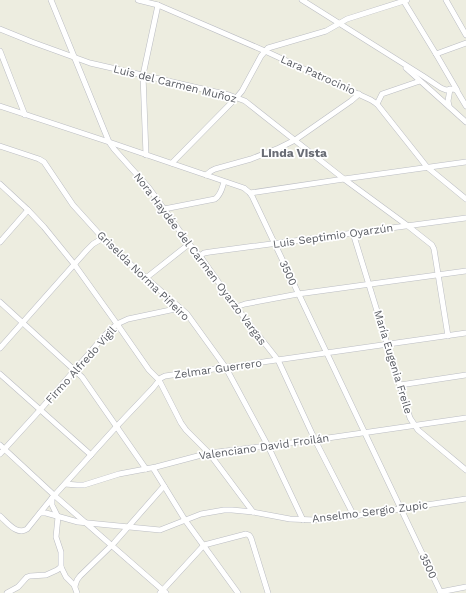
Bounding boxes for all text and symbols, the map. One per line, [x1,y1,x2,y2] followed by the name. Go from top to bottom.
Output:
[279,53,357,97] street label: Lara Patrocinio
[112,62,238,106] street label: Luis del Carmen Muñoz
[261,146,327,160] district label: Linda Vista
[131,170,269,348] street label: Nora Haydée del Carmen Oyarzo Vargas
[272,221,394,251] street label: Luis Septimio Oyarzún
[94,228,192,324] street label: Griselda Norma Piñeiro
[277,258,300,288] street label: 3500
[371,309,415,415] street label: María Eugenia Freile
[43,323,119,406] street label: Firmo Alfredo Vigil
[173,356,263,382] street label: Zelmar Guerrero
[198,431,330,463] street label: Valenciano David Froilán
[311,498,429,526] street label: Anselmo Sergio Zupic
[417,551,440,581] street label: 3500

